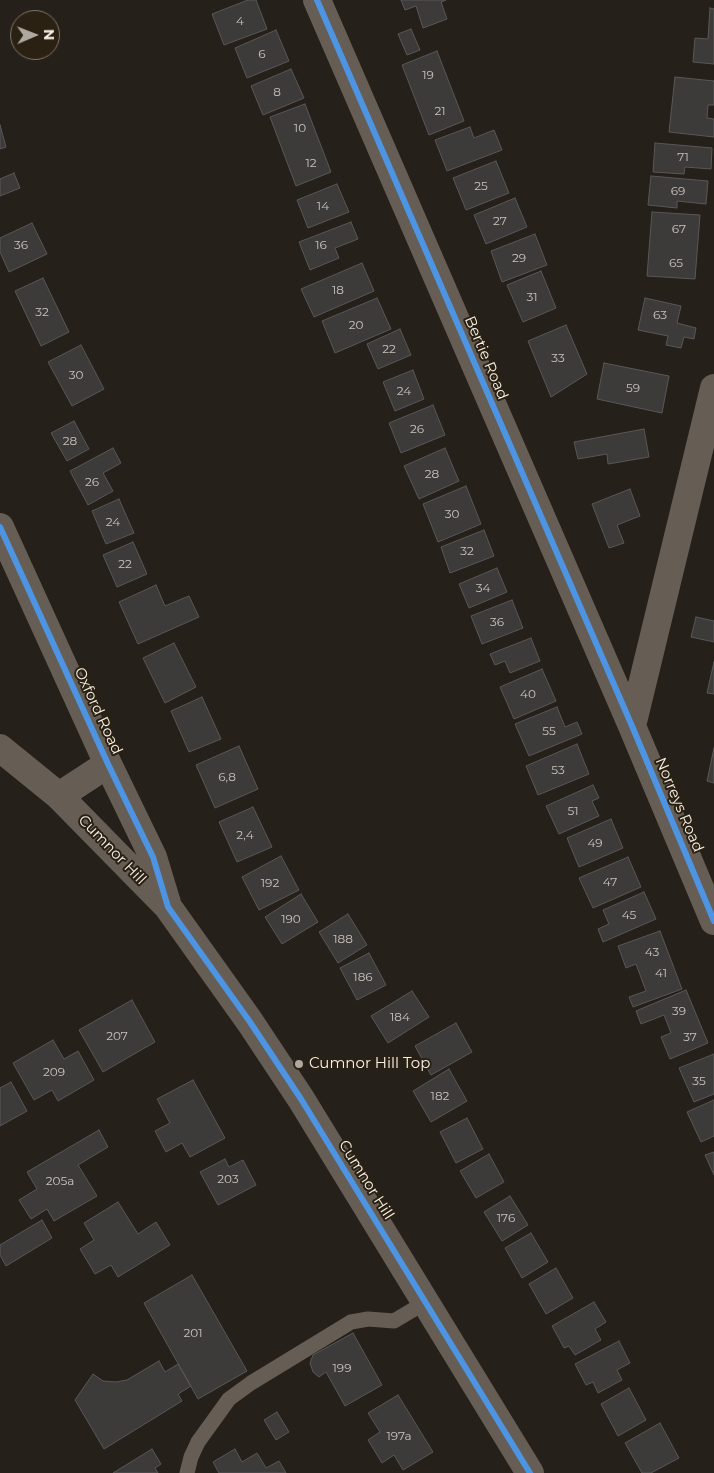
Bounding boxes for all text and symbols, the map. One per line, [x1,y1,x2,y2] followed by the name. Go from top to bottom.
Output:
[10,10,60,60] north arrow
[236,14,244,28] house number: 4
[40,29,58,41] text: N
[258,47,266,61] house number: 6
[422,68,434,82] house number: 19
[273,85,281,99] house number: 8
[434,104,446,118] house number: 21
[294,121,306,135] house number: 10
[677,150,689,164] house number: 71
[305,156,317,170] house number: 12
[474,179,488,193] house number: 25
[671,184,685,198] house number: 69
[317,199,329,213] house number: 14
[493,214,507,228] house number: 27
[672,222,686,236] house number: 67
[14,238,28,252] house number: 36
[315,238,327,252] house number: 16
[512,251,526,265] house number: 29
[669,256,683,270] house number: 65
[332,283,344,297] house number: 18
[526,290,538,304] house number: 31
[35,305,49,319] house number: 32
[653,308,667,322] house number: 63
[460,314,512,402] street label: Bertie Road
[349,318,363,332] house number: 20
[382,342,396,356] house number: 22
[551,351,565,365] house number: 33
[69,368,83,382] house number: 30
[626,381,640,395] house number: 59
[397,384,411,398] house number: 24
[410,422,424,436] house number: 26
[63,434,77,448] house number: 28
[425,467,439,481] house number: 28
[85,475,99,489] house number: 26
[445,507,459,521] house number: 30
[106,515,120,529] house number: 24
[460,544,474,558] house number: 32
[118,557,132,571] house number: 22
[476,581,490,595] house number: 34
[490,615,504,629] house number: 36
[70,665,126,757] street label: Oxford Road
[520,687,536,701] house number: 40
[542,724,556,738] house number: 55
[651,755,707,855] street label: Norreys Road
[551,763,565,777] house number: 53
[218,770,236,784] house number: 6,8
[567,804,579,818] house number: 51
[74,811,150,889] street label: Cumnor Hill
[236,828,254,842] house number: 2,4
[587,836,603,850] house number: 49
[603,875,617,889] house number: 47
[261,876,279,890] house number: 192
[622,908,636,922] house number: 45
[281,912,301,926] house number: 190
[333,932,353,946] house number: 188
[645,945,659,959] house number: 43
[655,966,667,980] house number: 41
[353,970,373,984] house number: 186
[672,1004,686,1018] house number: 39
[390,1010,410,1024] house number: 184
[106,1029,128,1043] house number: 207
[683,1030,697,1044] house number: 37
[309,1055,430,1073] place label: Cumnor Hill Top
[293,1058,305,1070] marker: Cumnor Hill Top
[43,1065,65,1079] house number: 209
[692,1074,706,1088] house number: 35
[431,1089,449,1103] house number: 182
[334,1137,398,1223] street label: Cumnor Hill
[217,1172,239,1186] house number: 203
[46,1174,74,1188] house number: 205a
[497,1211,515,1225] house number: 176
[183,1326,203,1340] house number: 201
[333,1361,351,1375] house number: 199
[386,1429,412,1443] house number: 197a

